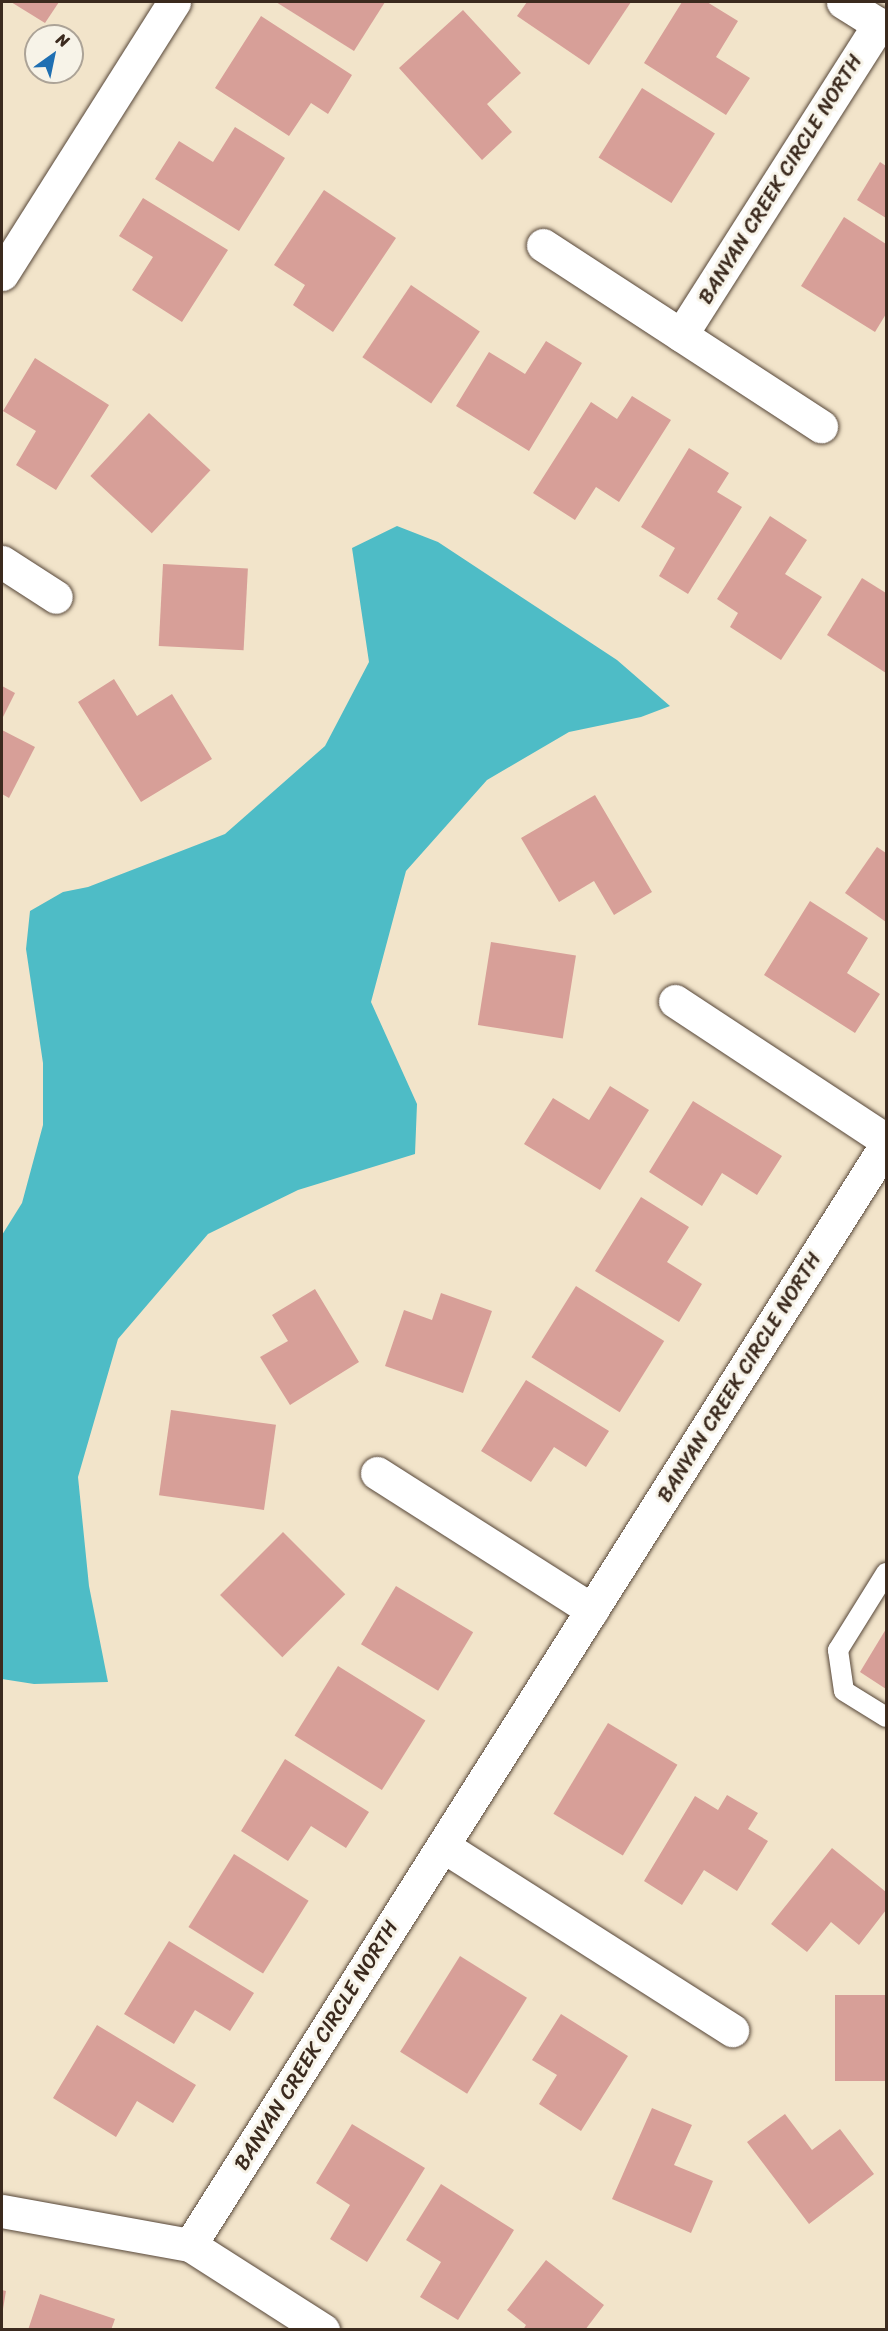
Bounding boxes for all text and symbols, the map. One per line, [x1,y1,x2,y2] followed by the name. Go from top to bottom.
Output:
[24,24,84,84] north arrow
[50,25,76,55] text: N
[692,49,868,309] street label: BANYAN CREEK CIRCLE NORTH
[651,1247,827,1507] street label: BANYAN CREEK CIRCLE NORTH
[228,1915,404,2175] street label: BANYAN CREEK CIRCLE NORTH

